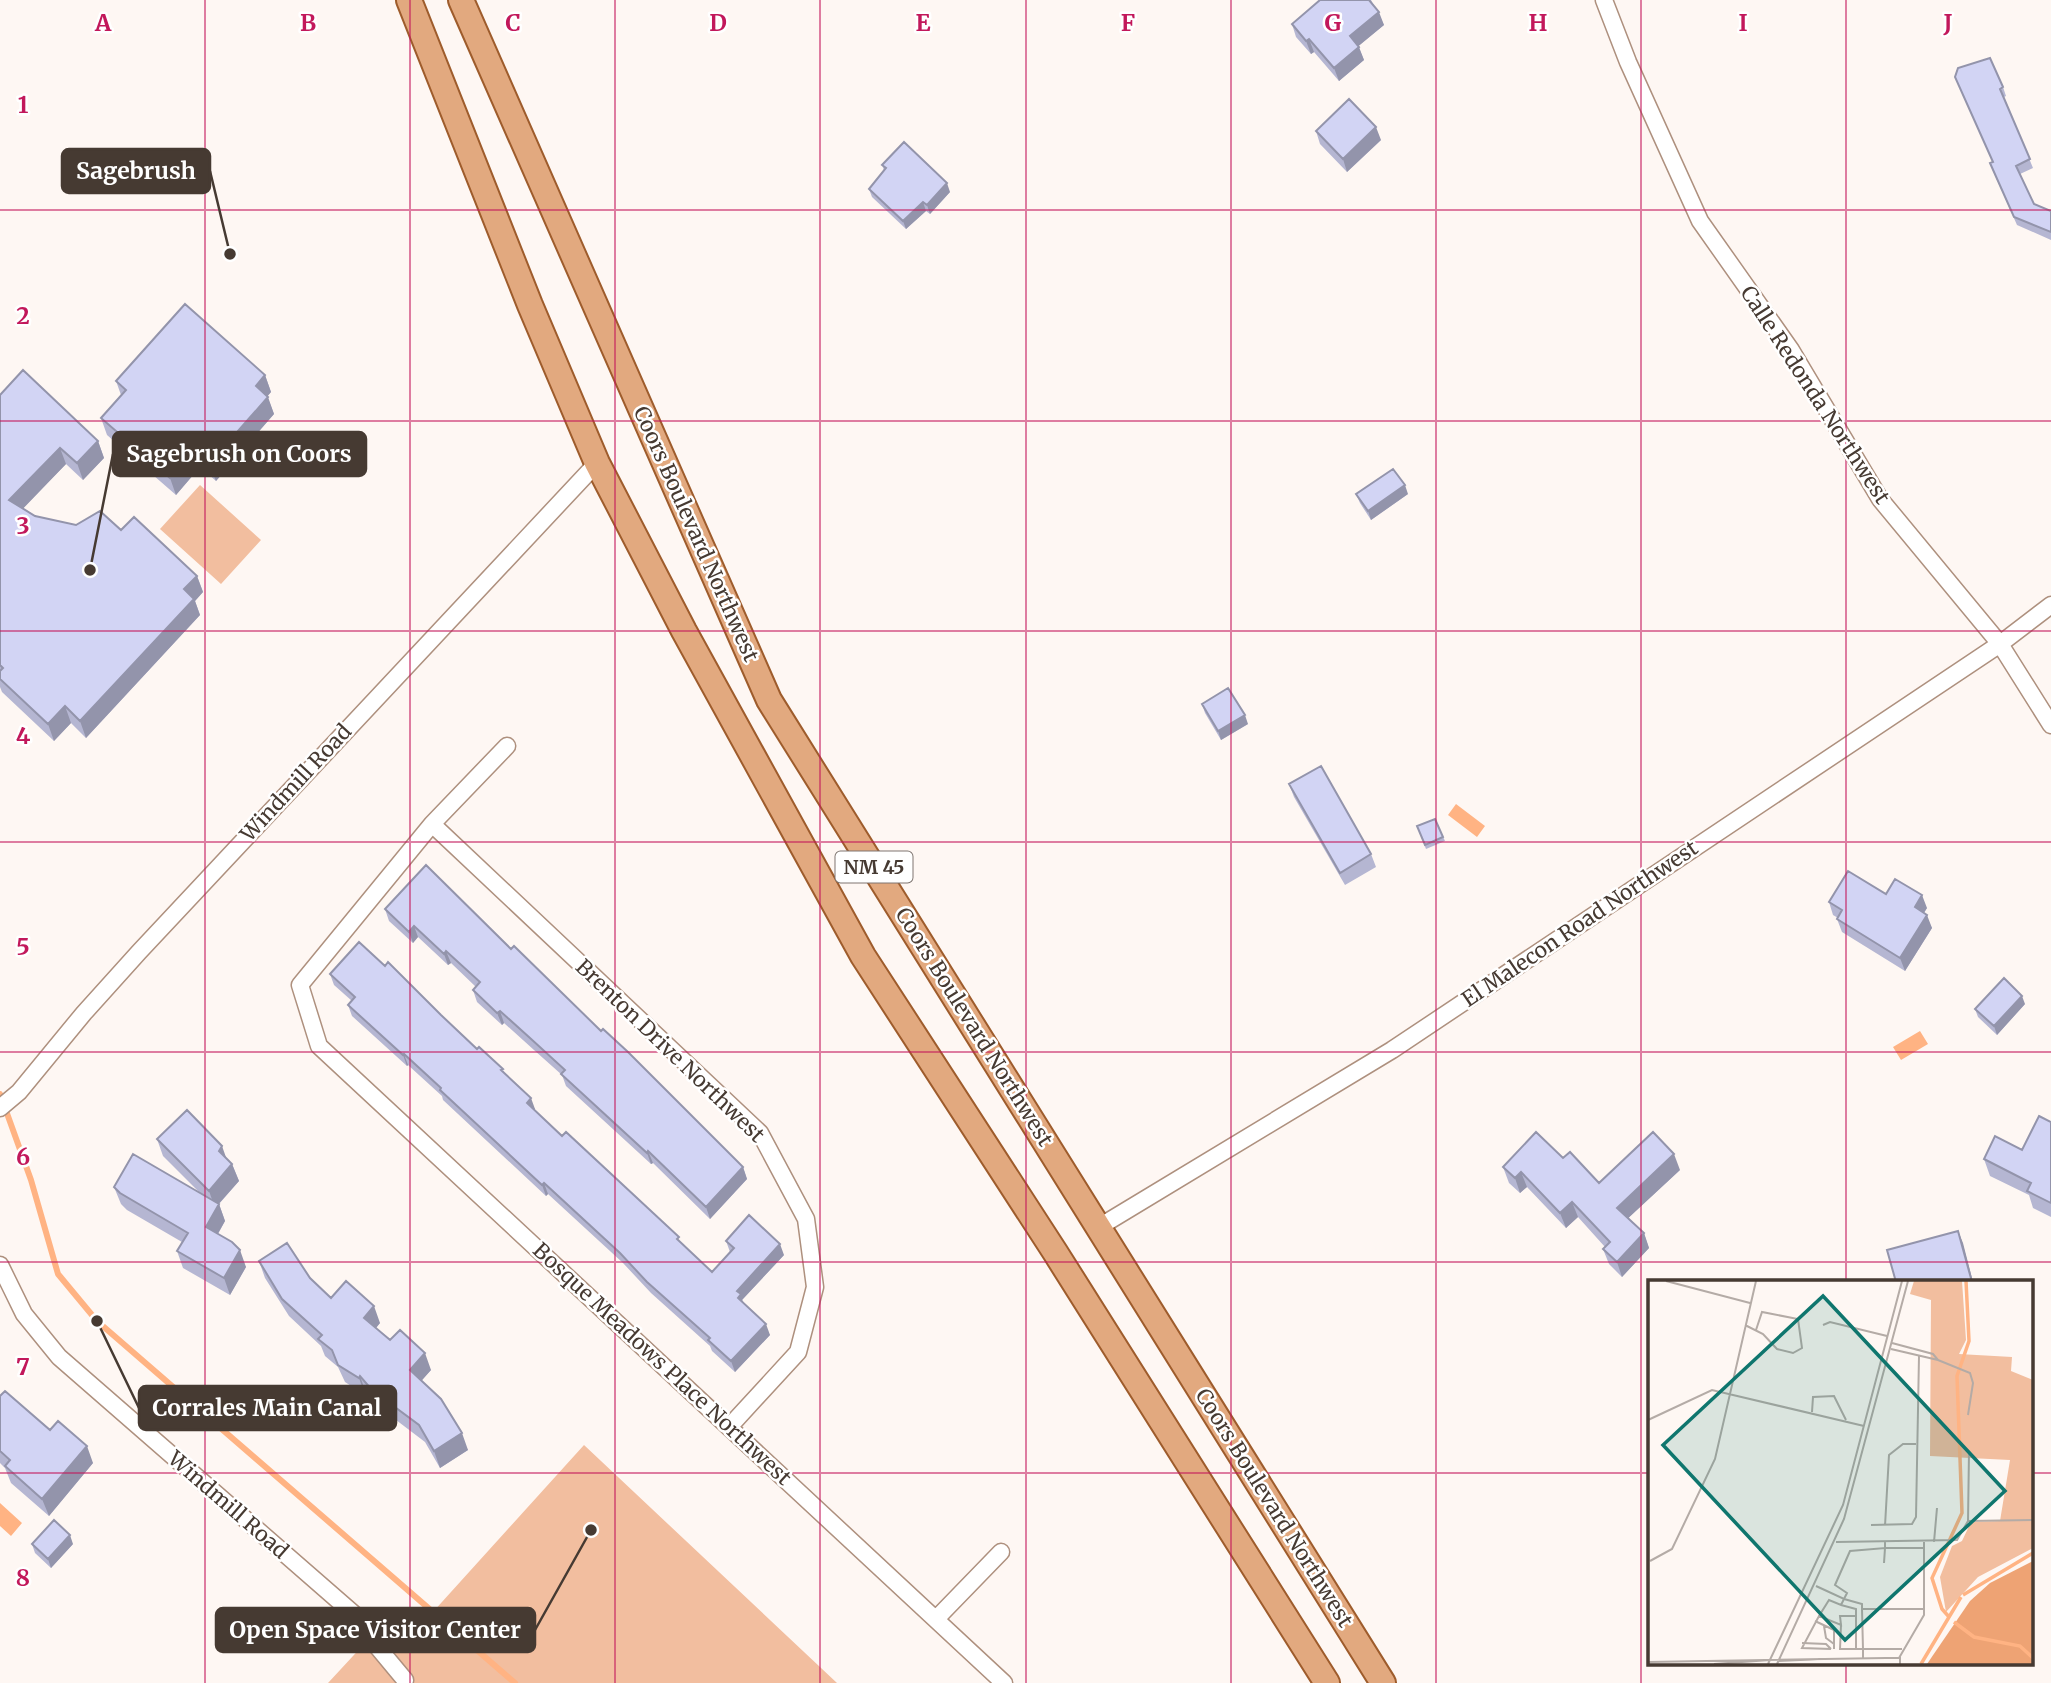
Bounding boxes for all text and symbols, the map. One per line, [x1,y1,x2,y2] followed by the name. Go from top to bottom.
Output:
[94,8,112,37] text: A
[300,8,316,37] text: B
[505,8,521,37] text: C
[709,8,727,37] text: D
[915,8,931,37] text: E
[1121,8,1135,37] text: F
[1325,8,1342,37] text: G
[1529,8,1548,37] text: H
[1738,8,1748,37] text: I
[1942,8,1953,37] text: J
[18,90,29,119] text: 1
[62,149,210,193] callout: Sagebrush
[76,156,196,185] text: Sagebrush
[1735,281,1896,509] street label: Calle Redonda Northwest
[16,301,30,330] text: 2
[628,402,765,666] street label: Coors Boulevard Northwest
[113,432,366,476] callout: Sagebrush on Coors
[126,439,352,468] text: Sagebrush on Coors
[16,511,30,540] text: 3
[234,718,357,848] street label: Windmill Road
[16,721,31,750] text: 4
[1456,834,1703,1013] street label: El Malecon Road Northwest
[836,852,912,882] road number: NM 45
[890,902,1059,1151] street label: Coors Boulevard Northwest
[16,932,30,961] text: 5
[570,953,771,1148] street label: Brenton Drive Northwest
[16,1142,30,1171] text: 6
[527,1237,797,1491] street label: Bosque Meadows Place Northwest
[1648,1280,2034,1666] inset map
[16,1352,30,1381] text: 7
[1190,1383,1359,1632] street label: Coors Boulevard Northwest
[139,1386,396,1430] callout: Corrales Main Canal
[152,1393,382,1422] text: Corrales Main Canal
[162,1444,294,1565] street label: Windmill Road
[16,1563,30,1592] text: 8
[216,1608,535,1652] callout: Open Space Visitor Center
[229,1615,521,1644] text: Open Space Visitor Center

